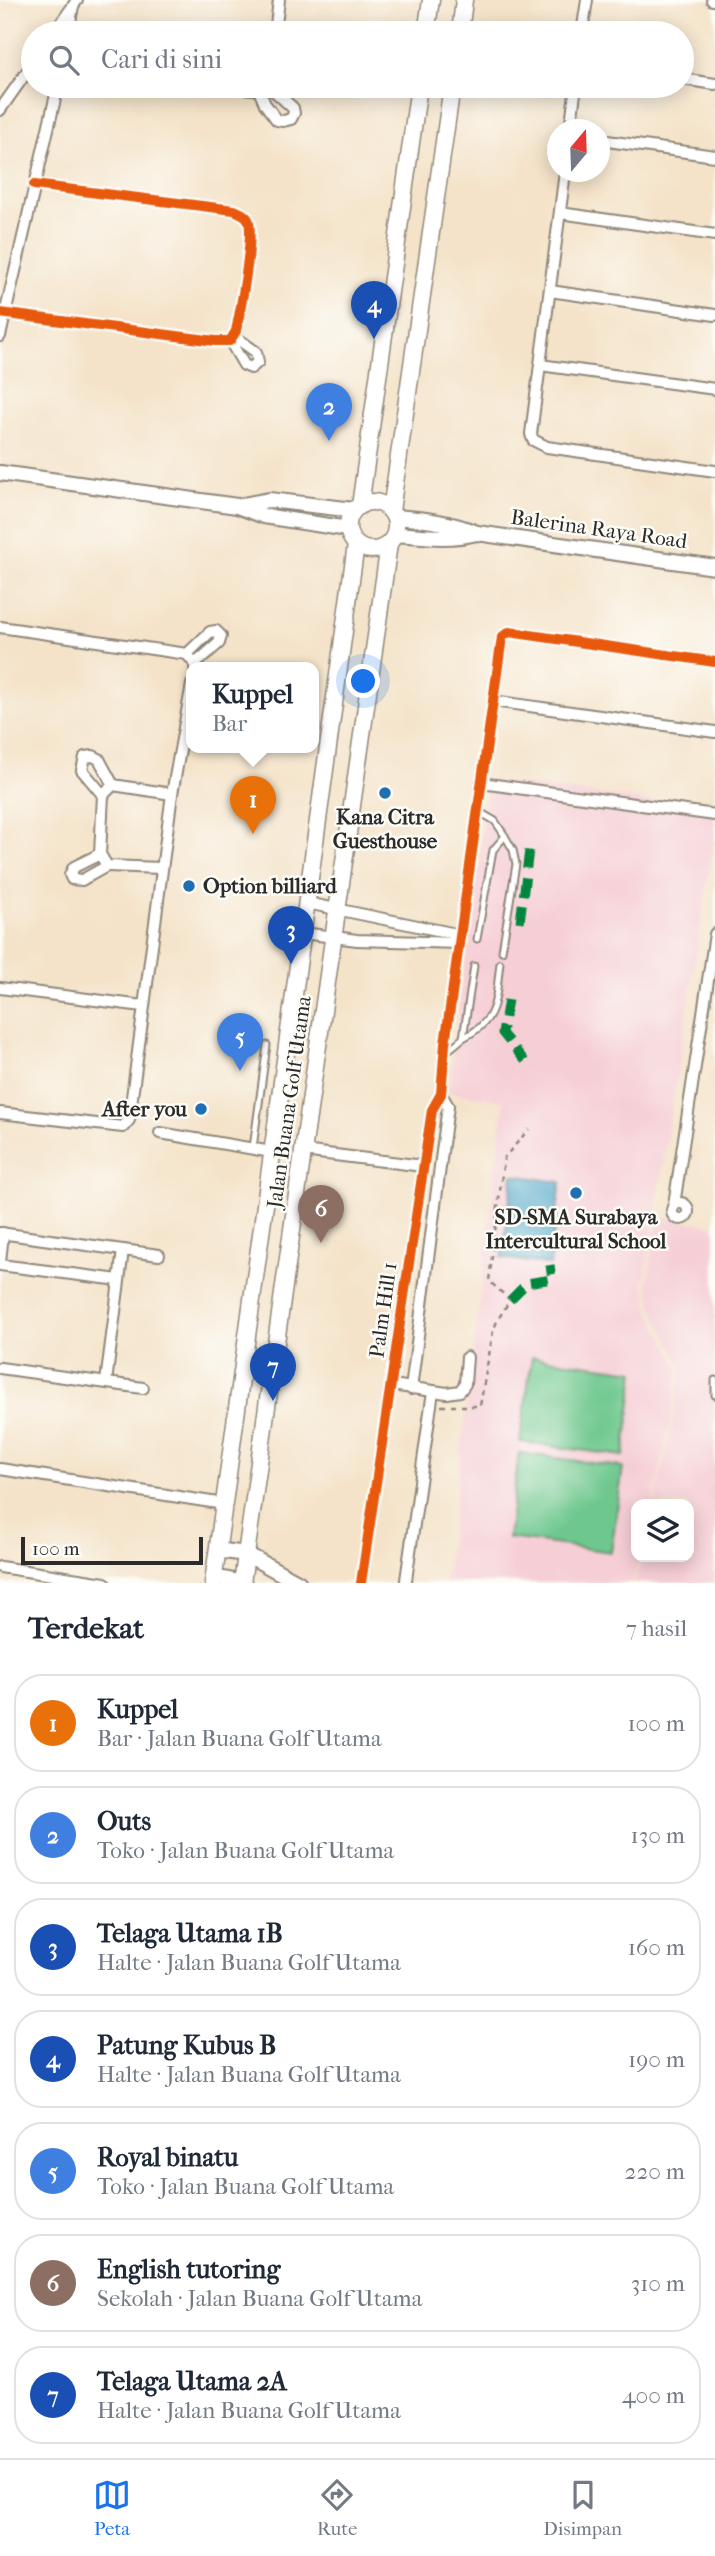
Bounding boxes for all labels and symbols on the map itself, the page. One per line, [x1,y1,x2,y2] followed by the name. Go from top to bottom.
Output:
[547,119,610,182] north arrow
[351,281,397,339] pin: 4
[306,383,352,441] pin: 2
[509,505,689,553] street label: Balerina Raya Road
[346,664,380,698] your location
[230,776,276,834] pin: 1
[377,785,393,801] marker: Kana Citra Guesthouse
[333,805,438,853] place label: Kana Citra Guesthouse
[203,874,337,898] place label: Option billiard
[181,878,197,894] marker: Option billiard
[268,906,314,964] pin: 3
[262,994,316,1212] street label: Jalan Buana Golf Utama
[217,1013,263,1071] pin: 5
[100,1097,187,1121] place label: After you
[193,1101,209,1117] marker: After you
[298,1185,344,1243] pin: 6
[568,1185,584,1201] marker: SD-SMA Surabaya Intercultural School
[486,1205,667,1253] place label: SD-SMA Surabaya Intercultural School
[364,1261,402,1359] street label: Palm Hill 1
[250,1343,296,1401] pin: 7
[21,1534,203,1566] scale bar

